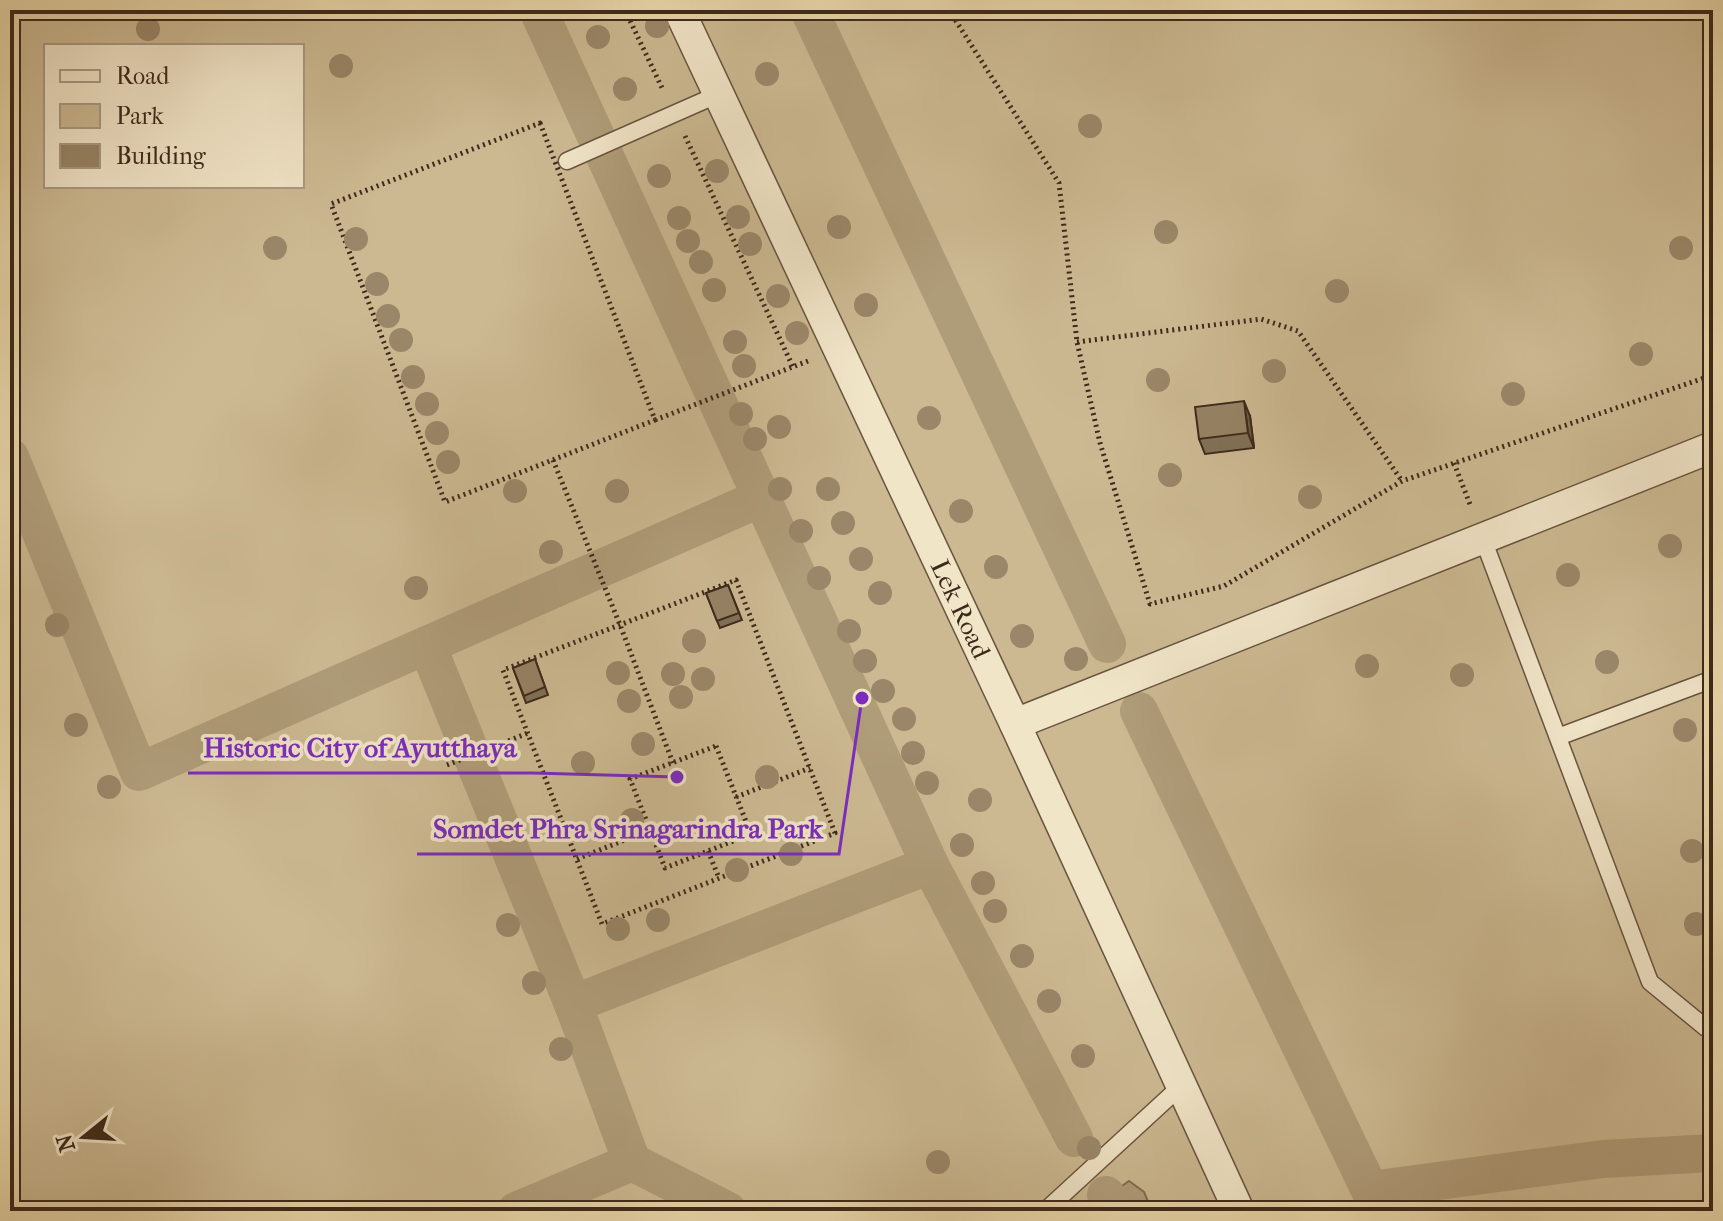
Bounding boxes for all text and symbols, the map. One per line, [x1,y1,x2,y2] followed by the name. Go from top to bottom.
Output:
[44,44,304,188] legend
[116,62,170,90] text: Road
[116,102,164,130] text: Park
[116,142,207,170] text: Building
[924,555,997,664] street label: Lek Road
[188,721,533,773] callout: Historic City of Ayutthaya
[203,731,518,764] text: Historic City of Ayutthaya
[417,802,839,854] callout: Somdet Phra Srinagarindra Park
[433,812,825,845] text: Somdet Phra Srinagarindra Park
[44,1097,124,1177] north arrow
[51,1131,81,1155] text: N

